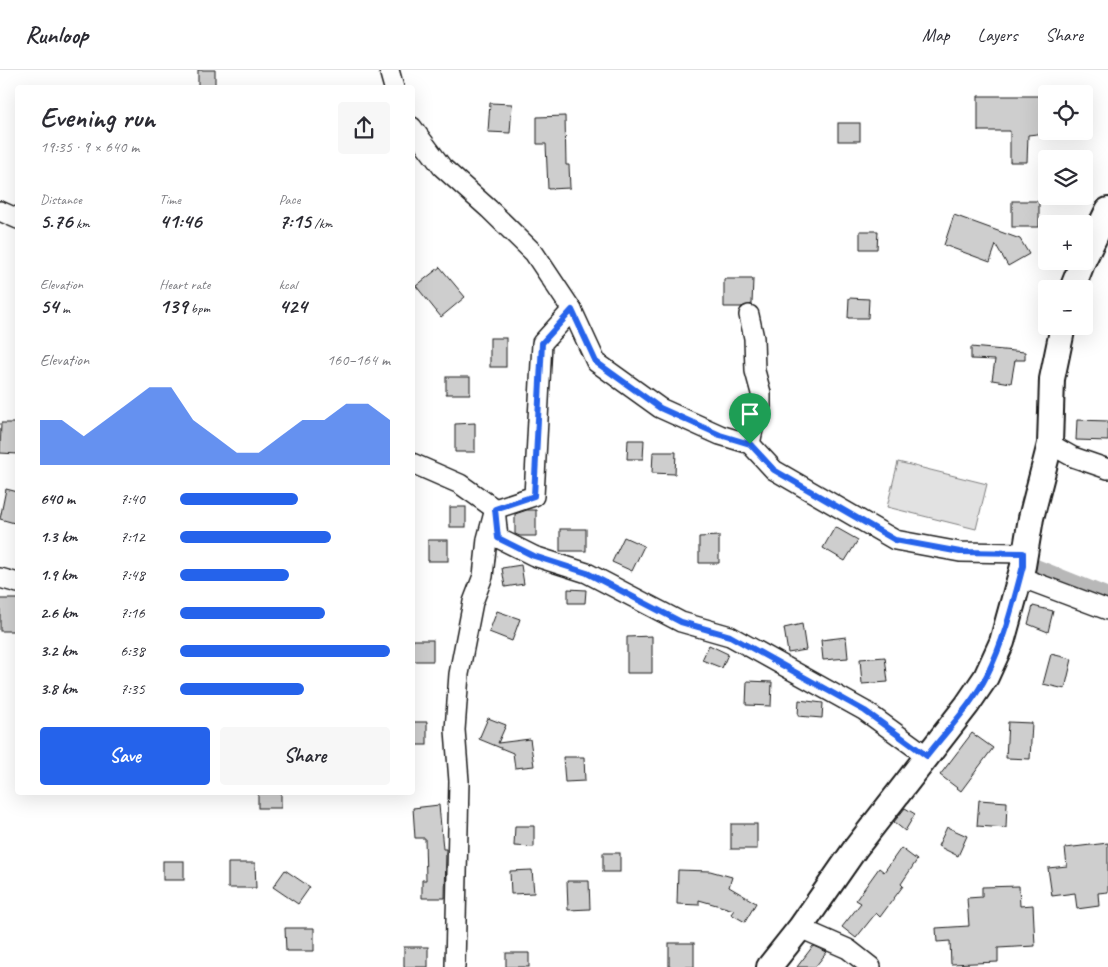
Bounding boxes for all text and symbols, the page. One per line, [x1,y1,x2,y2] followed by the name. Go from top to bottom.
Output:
[25,20,88,50] text: Runloop
[922,24,950,46] text: Map
[978,24,1017,46] text: Layers
[1045,24,1083,46] text: Share
[1038,85,1093,335] map controls
[1038,85,1093,140] button: locate
[40,100,155,135] text: Evening run
[338,102,390,154] button: share
[40,137,139,157] text: 19:35 · 9 × 640 m
[1038,150,1093,205] button: layers
[40,191,82,208] text: Distance
[159,191,181,208] text: Time
[279,191,300,208] text: Pace
[40,208,73,234] text: 5.76
[159,208,202,234] text: 41:46
[279,208,311,234] text: 7:15
[73,215,90,232] text: km
[311,215,332,232] text: /km
[1038,215,1093,270] button: +
[40,276,83,293] text: Elevation
[159,276,210,293] text: Heart rate
[279,276,297,293] text: kcal
[1038,280,1093,335] button: −
[40,293,59,319] text: 54
[159,293,187,319] text: 139
[279,293,307,319] text: 424
[59,300,70,317] text: m
[187,300,210,317] text: bpm
[40,350,89,370] text: Elevation
[327,350,390,370] text: 160–164 m
[729,393,771,444] pin
[736,400,764,428] icon: arrive
[40,489,75,509] text: 640 m
[120,489,145,509] text: 7:40
[40,527,77,547] text: 1.3 km
[120,527,145,547] text: 7:12
[40,565,77,585] text: 1.9 km
[120,565,145,585] text: 7:48
[40,603,78,623] text: 2.6 km
[120,603,145,623] text: 7:16
[40,641,77,661] text: 3.2 km
[120,641,145,661] text: 6:38
[40,679,77,699] text: 3.8 km
[120,679,145,699] text: 7:35
[40,727,210,785] button: Save
[220,727,390,785] button: Share

